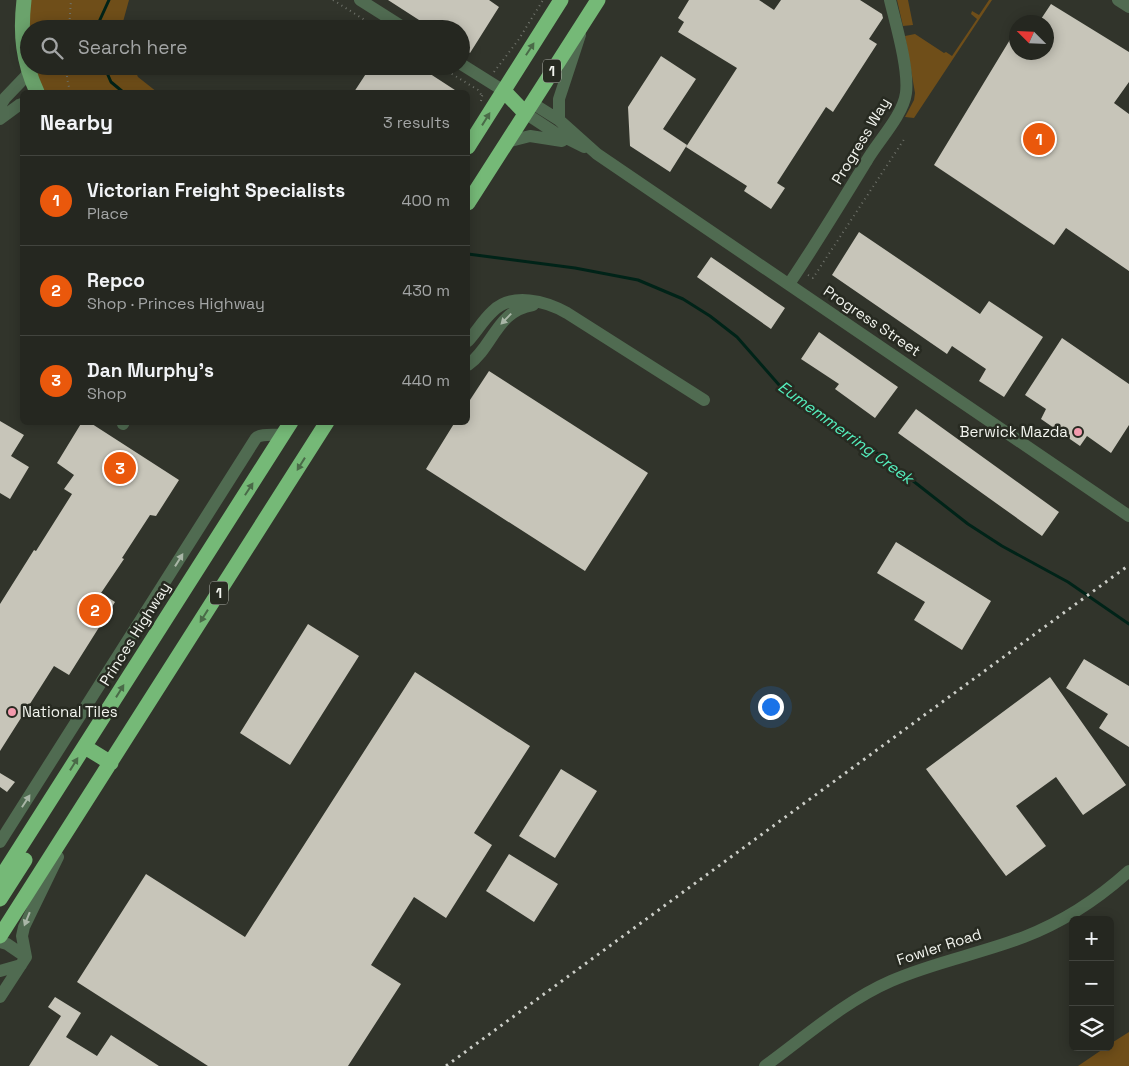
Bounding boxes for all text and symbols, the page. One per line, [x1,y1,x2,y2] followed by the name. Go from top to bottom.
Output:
[1009,15,1054,60] north arrow
[20,20,470,75] search box
[38,34,66,62] icon: search
[78,35,188,60] text: Search here
[525,43,534,56] one-way arrow
[543,59,561,82] road number: 1
[827,94,894,188] street label: Progress Way
[40,109,113,136] text: Nearby
[383,112,450,133] text: 3 results
[481,112,490,125] one-way arrow
[1023,120,1055,158] pin: 1
[87,178,345,203] text: Victorian Freight Specialists
[52,190,60,211] text: 1
[402,190,450,211] text: 400 m
[87,203,129,224] text: Place
[87,268,145,293] text: Repco
[51,280,61,301] text: 2
[402,280,450,301] text: 430 m
[820,281,925,360] street label: Progress Street
[87,293,265,314] text: Shop · Princes Highway
[500,313,512,325] one-way arrow
[87,358,214,383] text: Dan Murphy's
[51,370,61,391] text: 3
[402,370,450,391] text: 440 m
[774,376,920,490] water label: Eumemmerring Creek
[87,383,127,404] text: Shop
[960,422,1068,441] place label: Berwick Mazda
[1072,426,1084,438] marker: Berwick Mazda
[104,449,136,487] pin: 3
[296,457,305,470] one-way arrow
[244,482,253,496] one-way arrow
[174,553,183,567] one-way arrow
[95,578,174,689] street label: Princes Highway
[210,582,228,604] road number: 1
[79,591,111,629] pin: 2
[199,609,209,622] one-way arrow
[115,684,125,698] one-way arrow
[758,694,784,720] your location
[22,702,118,721] place label: National Tiles
[6,706,18,718] marker: National Tiles
[69,758,78,771] one-way arrow
[22,794,31,807] one-way arrow
[23,911,30,926] one-way arrow
[1069,916,1114,1051] map controls
[1069,916,1114,961] button: +
[894,924,984,969] street label: Fowler Road
[1069,961,1114,1006] button: −
[1069,1006,1114,1051] button: layers

